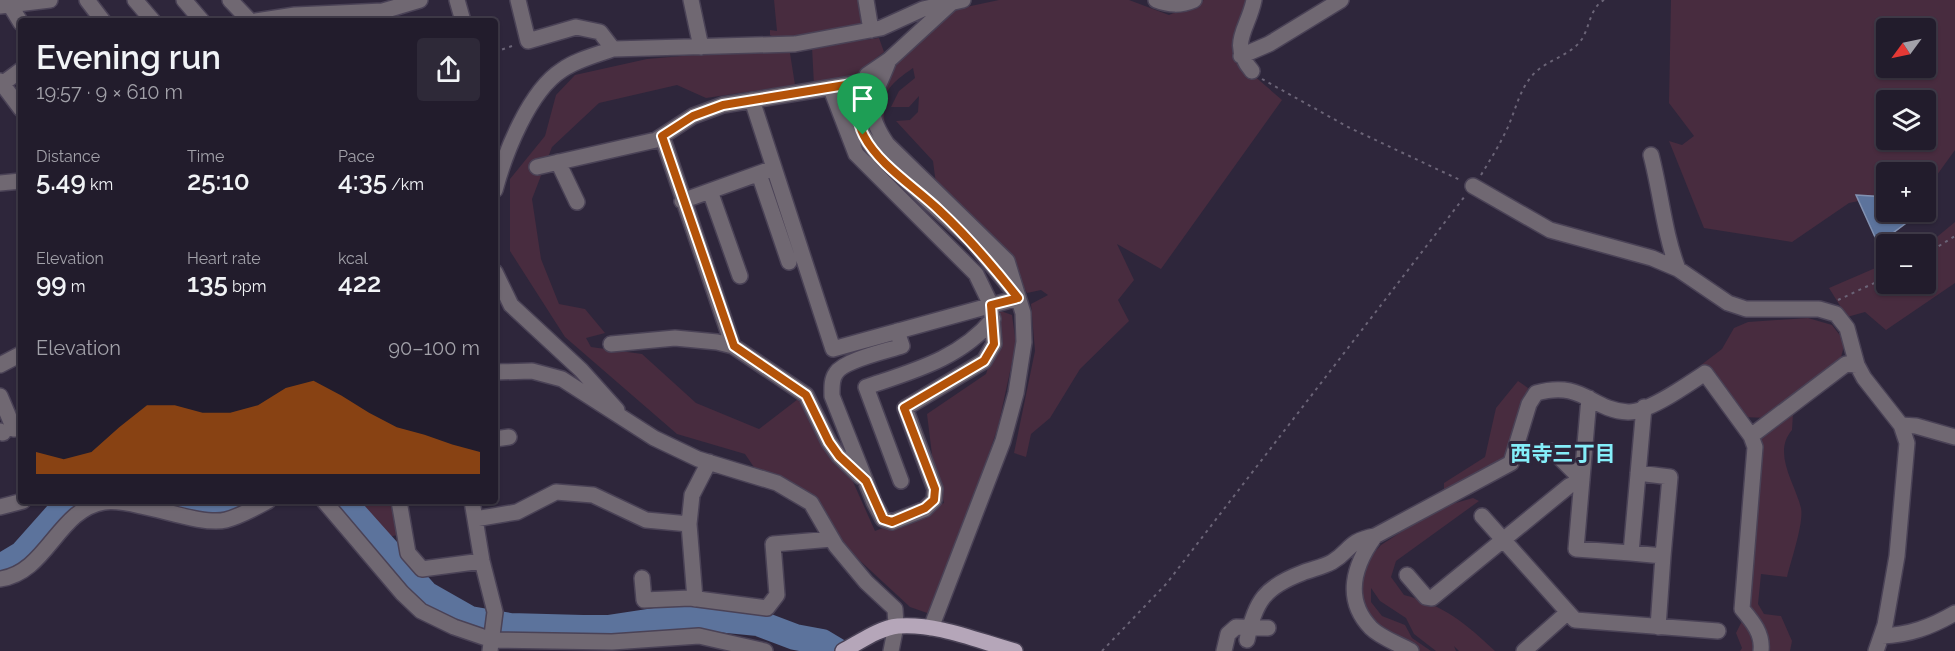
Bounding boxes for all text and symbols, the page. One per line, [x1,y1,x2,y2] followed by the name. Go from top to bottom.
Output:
[1876,18,1936,78] north arrow
[1876,18,1936,294] map controls
[36,38,221,77] text: Evening run
[417,38,480,101] button: share
[837,73,888,135] pin
[36,80,183,104] text: 19:57 · 9 × 610 m
[846,82,879,115] icon: arrive
[1876,90,1936,150] button: layers
[36,147,100,166] text: Distance
[187,147,224,166] text: Time
[338,147,375,166] text: Pace
[1876,162,1936,222] button: +
[36,166,86,196] text: 5.49
[187,166,250,196] text: 25:10
[338,166,387,196] text: 4:35
[86,175,113,194] text: km
[387,175,424,194] text: /km
[1876,234,1936,294] button: −
[36,249,104,268] text: Elevation
[187,249,261,268] text: Heart rate
[338,249,368,268] text: kcal
[36,268,67,298] text: 99
[187,268,228,298] text: 135
[338,268,381,298] text: 422
[67,277,85,296] text: m
[228,277,266,296] text: bpm
[36,336,121,360] text: Elevation
[388,336,480,360] text: 90–100 m
[1511,441,1616,466] district label: 西寺三丁目

